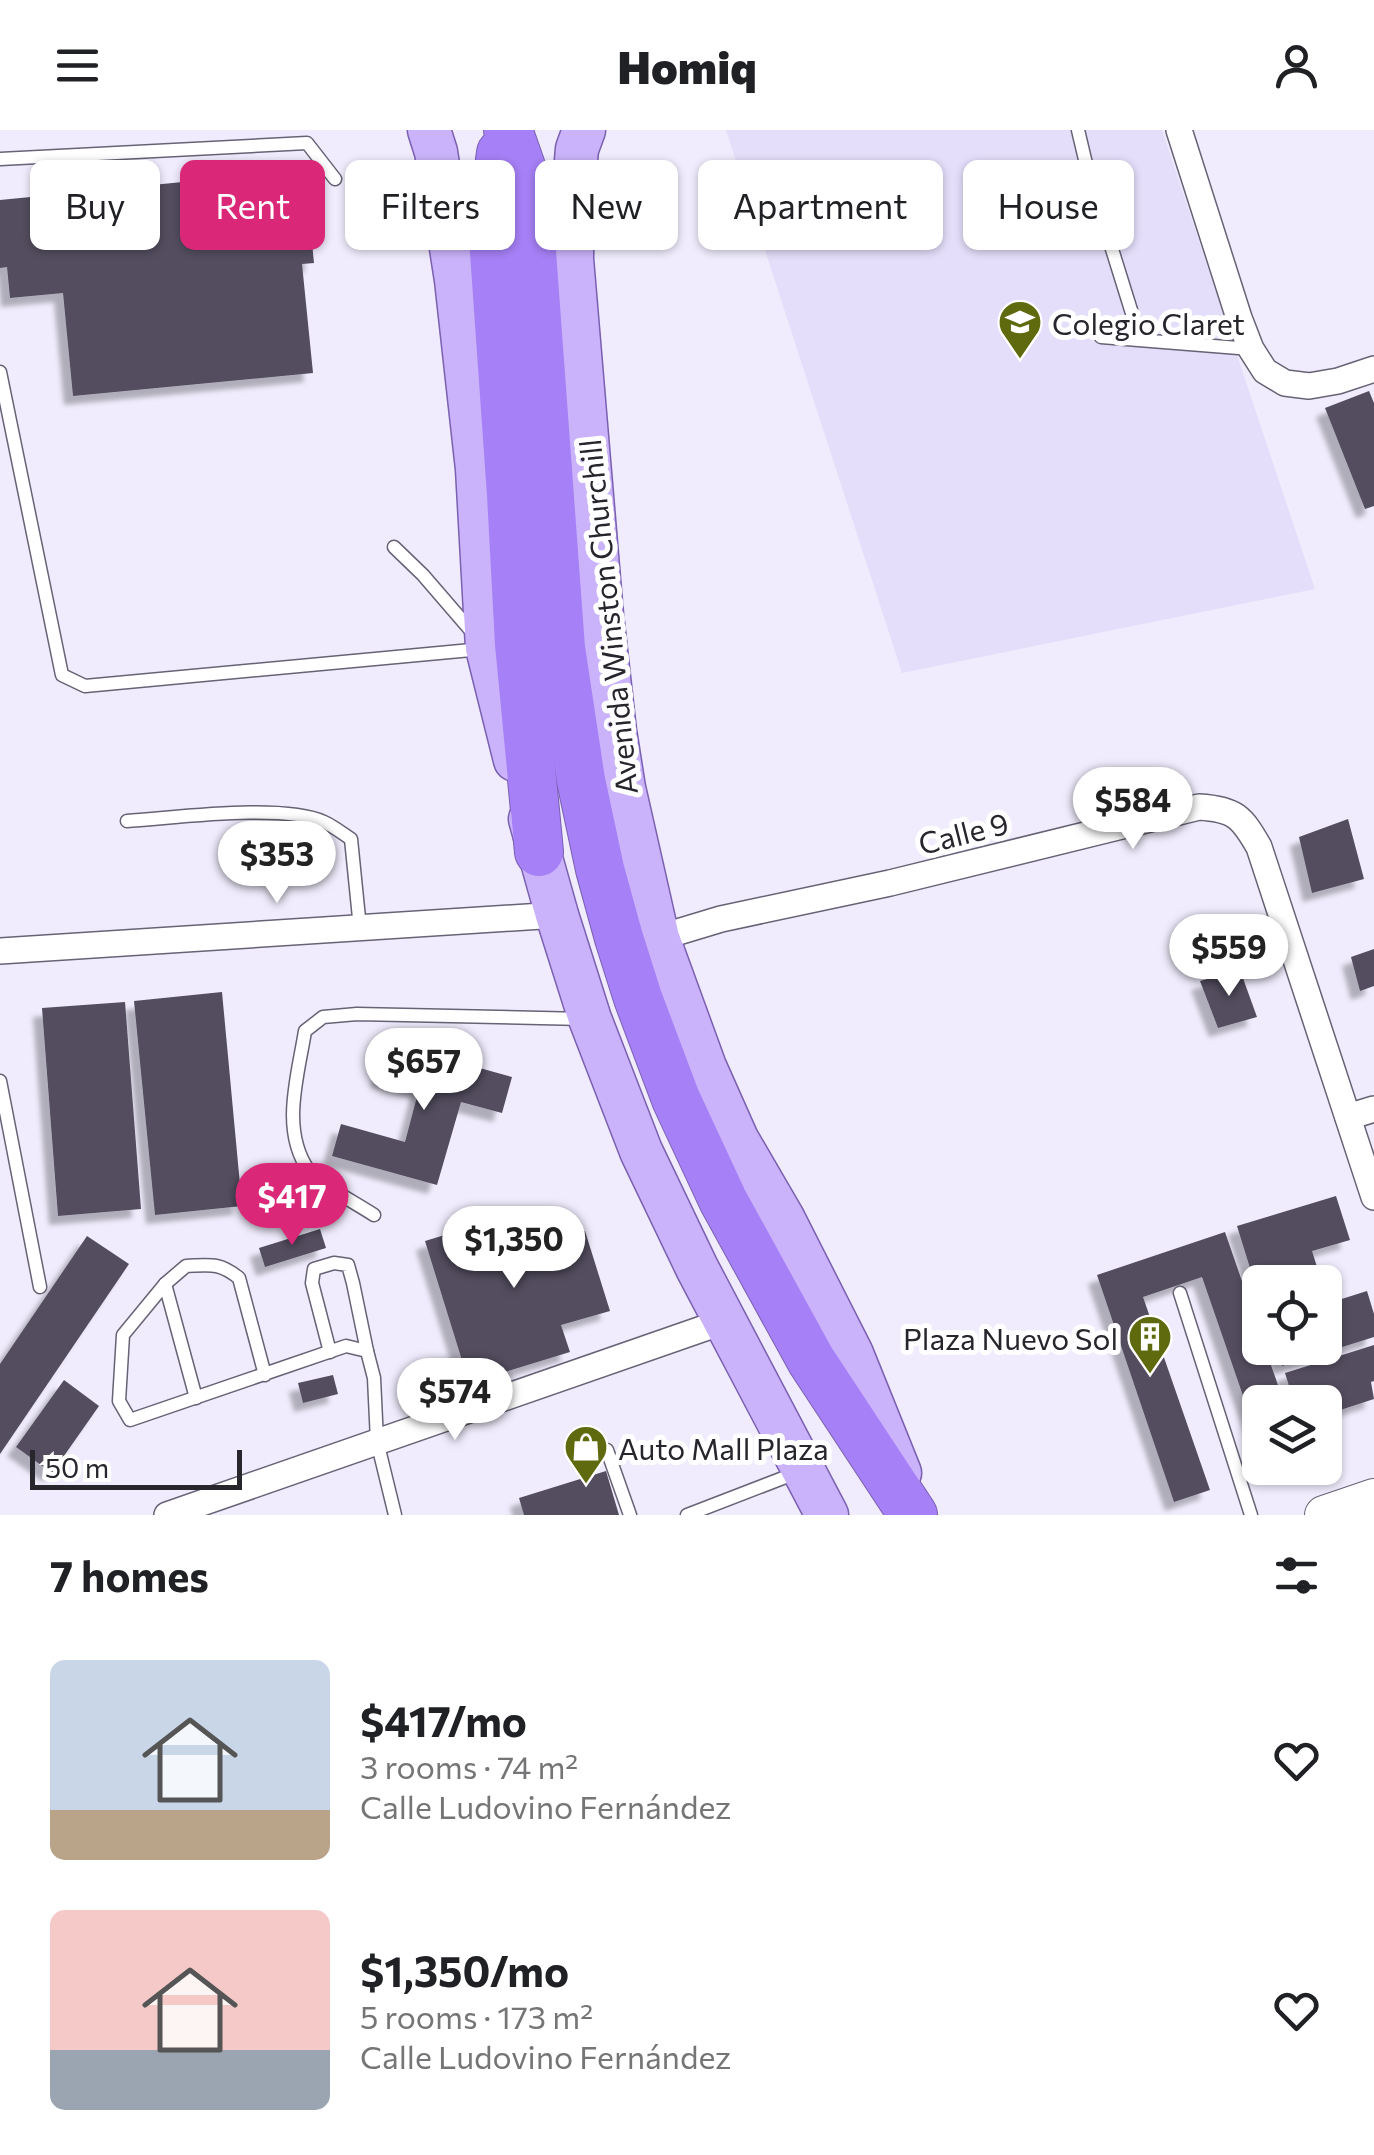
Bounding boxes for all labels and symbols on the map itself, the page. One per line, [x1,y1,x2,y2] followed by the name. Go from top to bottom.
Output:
[997,299,1043,360] school or university icon: Colegio Claret
[1052,304,1245,341] place label: Colegio Claret
[570,438,644,796] street label: Avenida Winston Churchill
[1074,767,1192,852] pin: $584
[914,803,1012,861] street label: Calle 9
[218,821,336,906] pin: $353
[1170,914,1288,999] pin: $559
[365,1028,483,1113] pin: $657
[233,1163,351,1248] pin: $417
[433,1206,595,1291] pin: $1,350
[1127,1314,1173,1375] building icon: Plaza Nuevo Sol
[903,1319,1118,1356] place label: Plaza Nuevo Sol
[396,1358,514,1443] pin: $574
[563,1424,609,1485] shop icon: Auto Mall Plaza
[618,1429,829,1466] place label: Auto Mall Plaza
[30,1445,242,1490] scale bar

